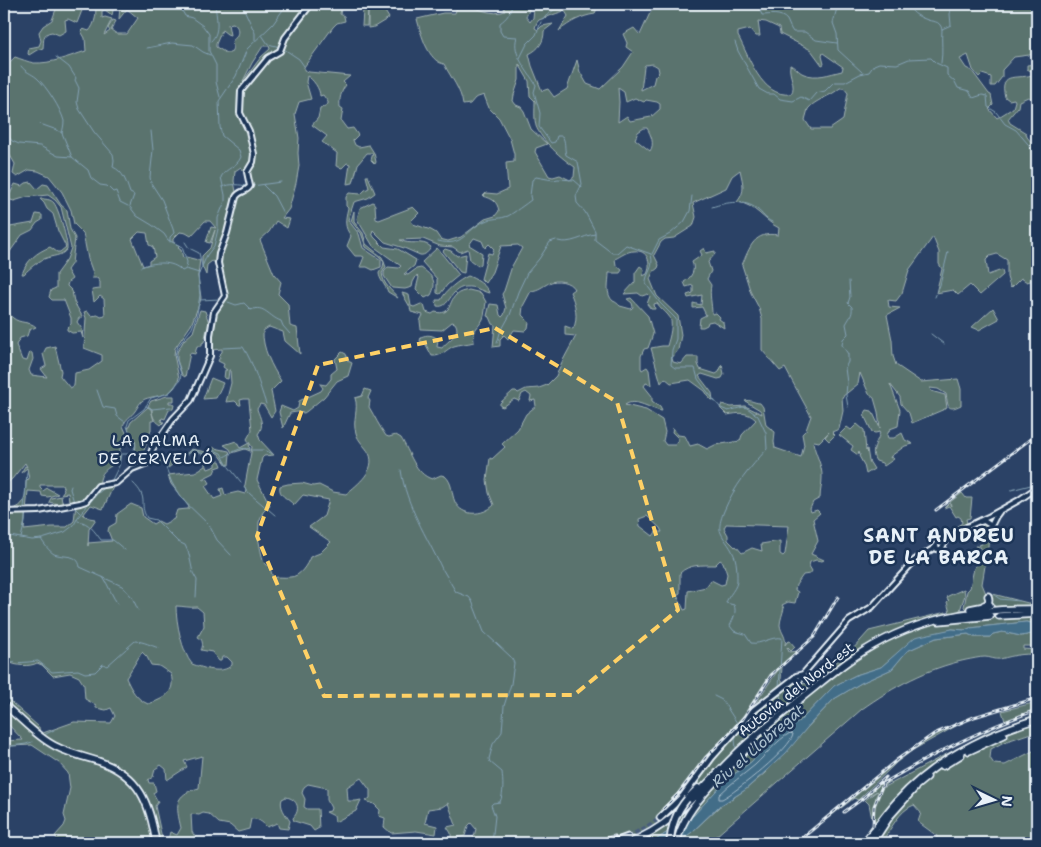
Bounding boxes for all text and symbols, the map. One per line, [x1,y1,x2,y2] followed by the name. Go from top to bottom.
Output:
[98,430,214,469] district label: LA PALMA DE CERVELLÓ
[863,523,1015,570] district label: SANT ANDREU DE LA BARCA
[734,638,858,740] street label: Autovia del Nord-est
[707,700,809,792] water label: Riu el Llobregat
[968,774,1018,824] north arrow
[998,795,1016,807] text: N

